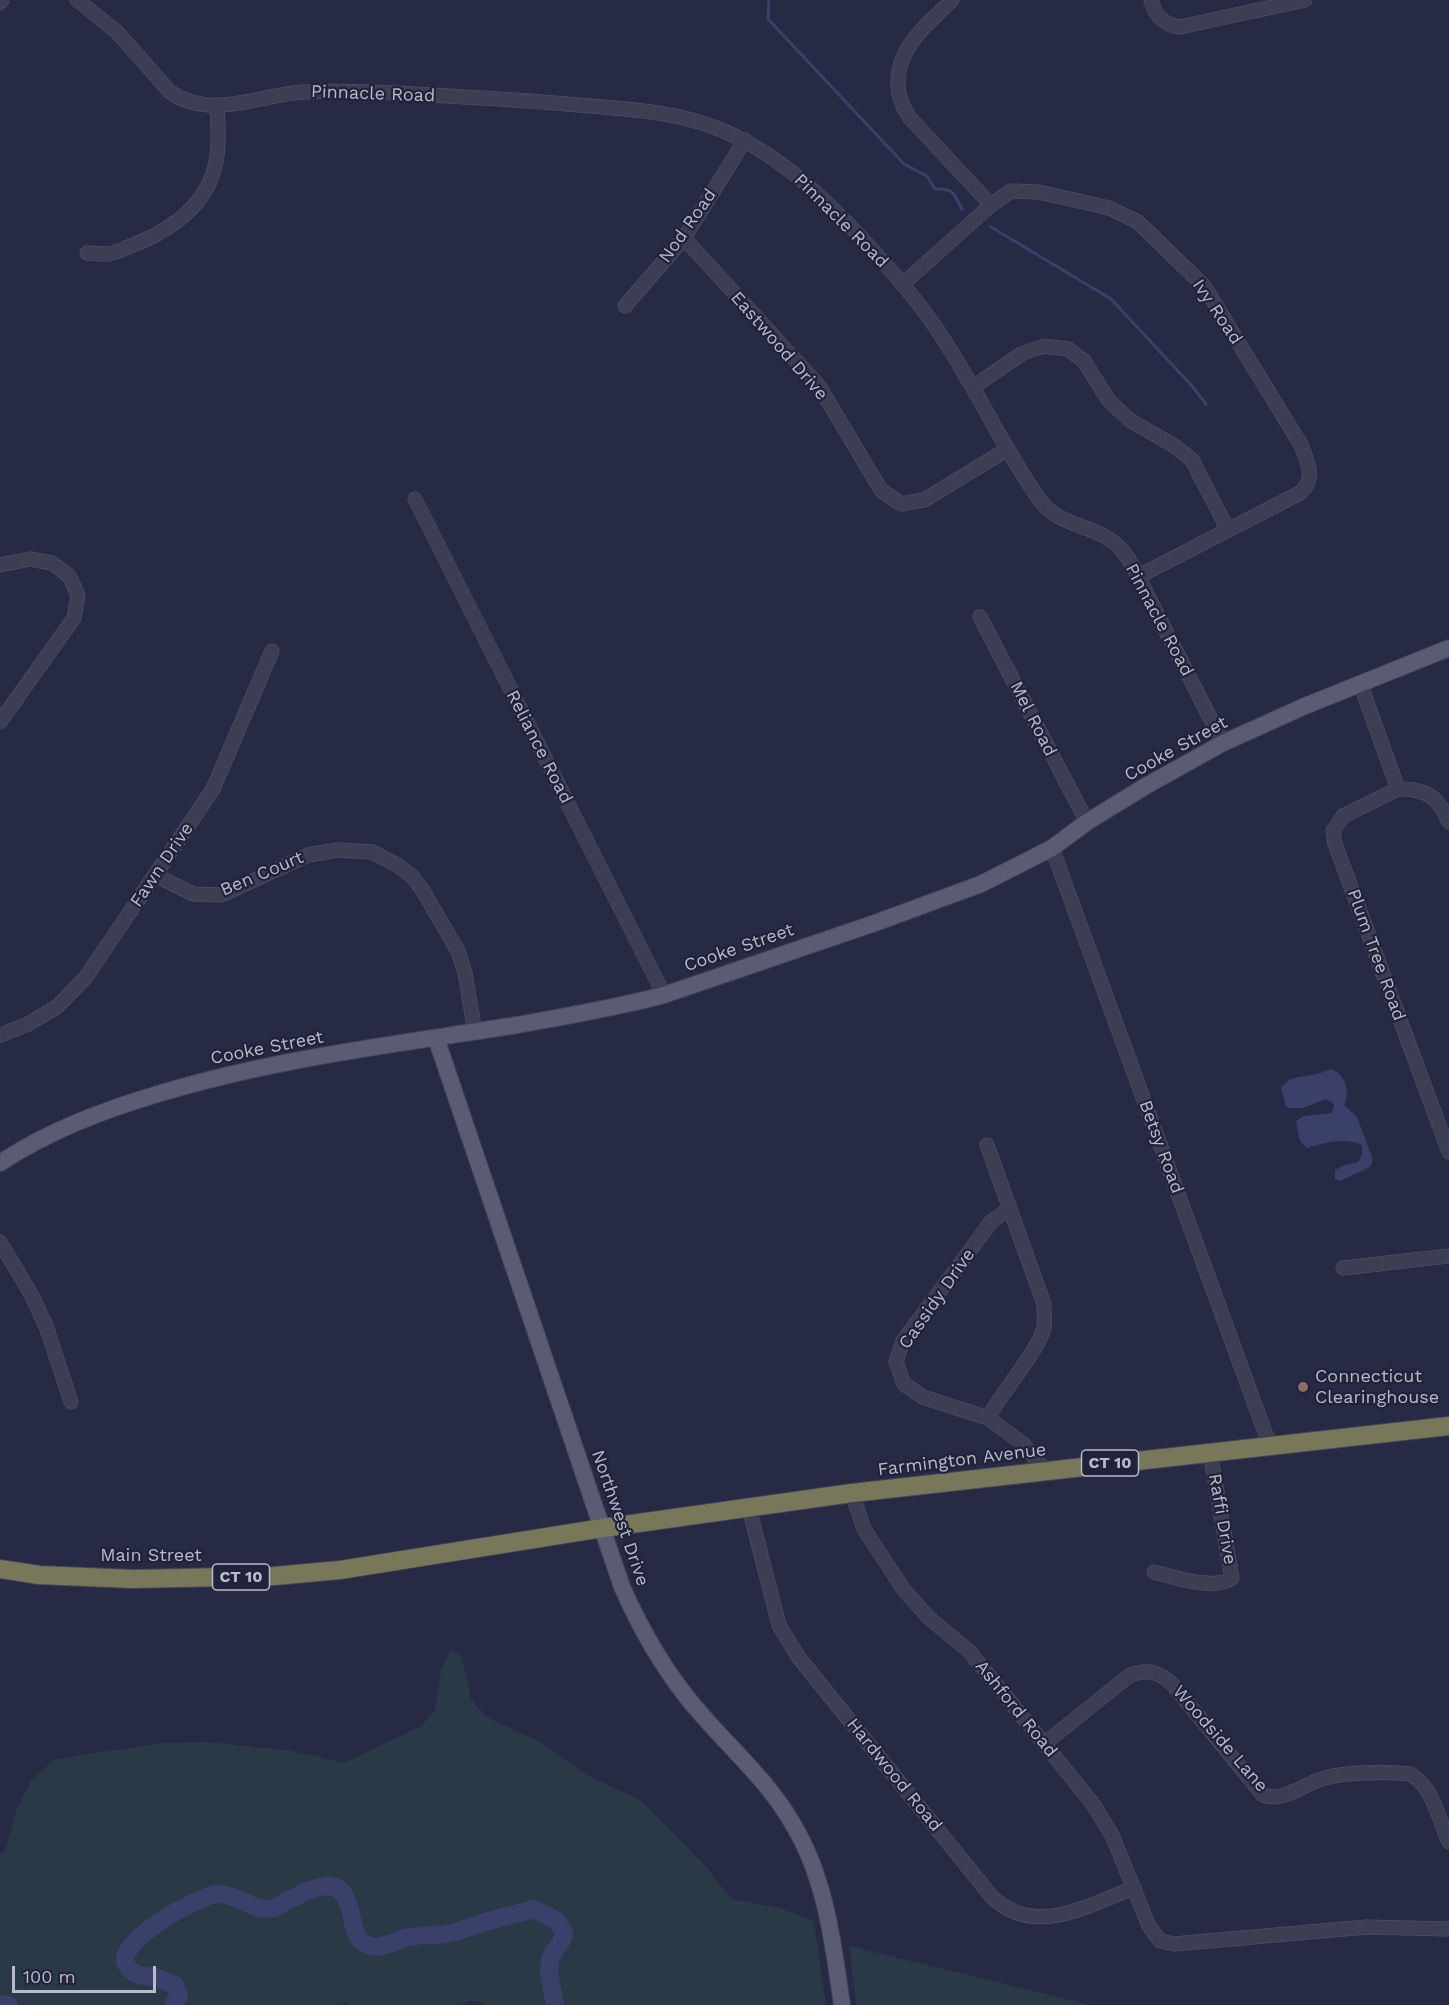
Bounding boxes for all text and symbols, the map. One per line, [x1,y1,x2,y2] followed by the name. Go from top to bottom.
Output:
[311,81,435,107] street label: Pinnacle Road
[789,169,893,273] street label: Pinnacle Road
[655,185,721,267] street label: Nod Road
[1187,275,1247,349] street label: Ivy Road
[726,287,832,405] street label: Eastwood Drive
[1120,560,1198,680] street label: Pinnacle Road
[1005,678,1061,760] street label: Mel Road
[501,687,577,807] street label: Reliance Road
[1121,712,1231,786] street label: Cooke Street
[126,819,198,911] street label: Fawn Drive
[217,847,307,901] street label: Ben Court
[1342,886,1410,1024] street label: Plum Tree Road
[681,919,797,977] street label: Cooke Street
[209,1026,325,1070] street label: Cooke Street
[1134,1097,1188,1197] street label: Betsy Road
[894,1245,980,1353] street label: Cassidy Drive
[1315,1366,1439,1408] place label: Connecticut Clearinghouse
[1296,1380,1310,1394] marker: Connecticut Clearinghouse
[877,1439,1047,1481] street label: Farmington Avenue
[587,1447,653,1589] street label: Northwest Drive
[1082,1450,1138,1476] road number: CT 10
[1203,1472,1241,1566] street label: Raffi Drive
[100,1545,202,1567] street label: Main Street
[212,1564,270,1590] road number: CT 10
[970,1656,1062,1762] street label: Ashford Road
[1168,1681,1272,1797] street label: Woodside Lane
[842,1714,946,1836] street label: Hardwood Road
[15,1954,159,1992] scale bar
[23,1966,76,1987] text: 100 m

